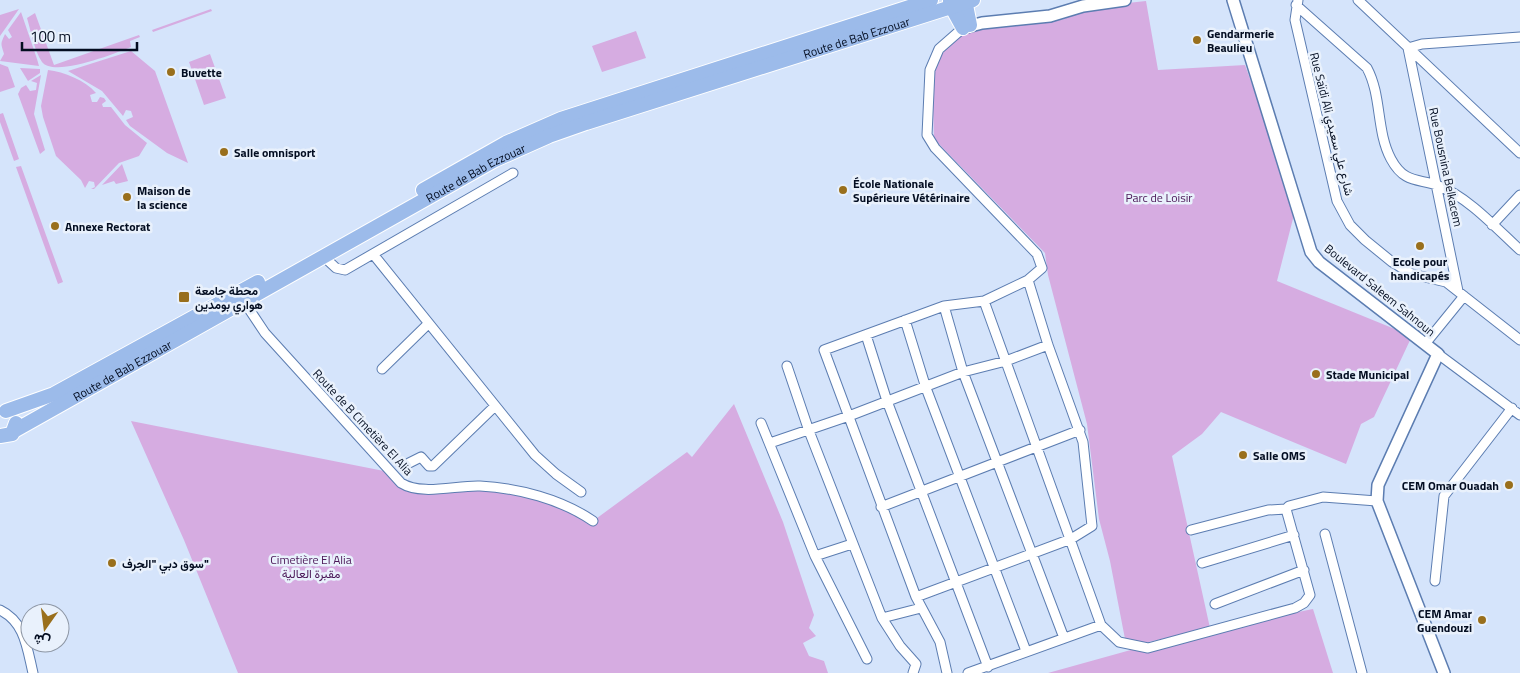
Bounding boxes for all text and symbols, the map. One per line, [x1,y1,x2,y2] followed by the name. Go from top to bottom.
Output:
[801,11,912,63] street label: Route de Bab Ezzouar
[22,20,138,52] scale bar
[1207,24,1274,57] place label: Gendarmerie Beaulieu
[30,25,71,48] text: 100 m
[1191,34,1203,46] marker: Gendarmerie Beaulieu
[1304,50,1359,198] street label: Rue Saïdi Ali شارع علي سعيدي
[181,63,222,82] place label: Buvette
[165,66,177,78] marker: Buvette
[1424,106,1468,228] street label: Rue Bousnina Belkacem
[422,138,528,207] street label: Route de Bab Ezzouar
[234,143,316,162] place label: Salle omnisport
[218,146,230,158] marker: Salle omnisport
[853,174,970,207] place label: École Nationale Supérieure Vétérinaire
[137,181,191,214] place label: Maison de la science
[837,184,849,196] marker: École Nationale Supérieure Vétérinaire
[1125,188,1193,207] park label: Parc de Loisir
[121,191,133,203] marker: Maison de la science
[65,217,151,236] place label: Annexe Rectorat
[49,220,61,232] marker: Annexe Rectorat
[1320,239,1440,341] street label: Boulevard Saleem Sahnoun
[1414,240,1426,252] marker: Ecole pour handicapés
[1391,252,1450,285] place label: Ecole pour handicapés
[195,281,263,315] place label: محطة جامعة هواري بومدين
[177,290,191,304] marker: محطة جامعة هواري بومدين
[69,335,175,406] street label: Route de Bab Ezzouar
[308,365,418,479] street label: Route de B Cimetière El Alia
[1326,365,1409,384] place label: Stade Municipal
[1310,368,1322,380] marker: Stade Municipal
[1253,446,1306,465] place label: Salle OMS
[1237,449,1249,461] marker: Salle OMS
[1402,476,1499,495] place label: CEM Omar Ouadah
[1503,479,1515,491] marker: CEM Omar Ouadah
[270,550,352,583] park label: Cimetière El Alia مقبرة العالية
[122,554,209,574] place label: سوق دبي "الجرف"
[106,557,118,569] marker: سوق دبي "الجرف"
[20,603,70,653] north arrow
[1417,604,1473,637] place label: CEM Amar Guendouzi
[1476,614,1488,626] marker: CEM Amar Guendouzi
[31,629,52,653] text: ش

